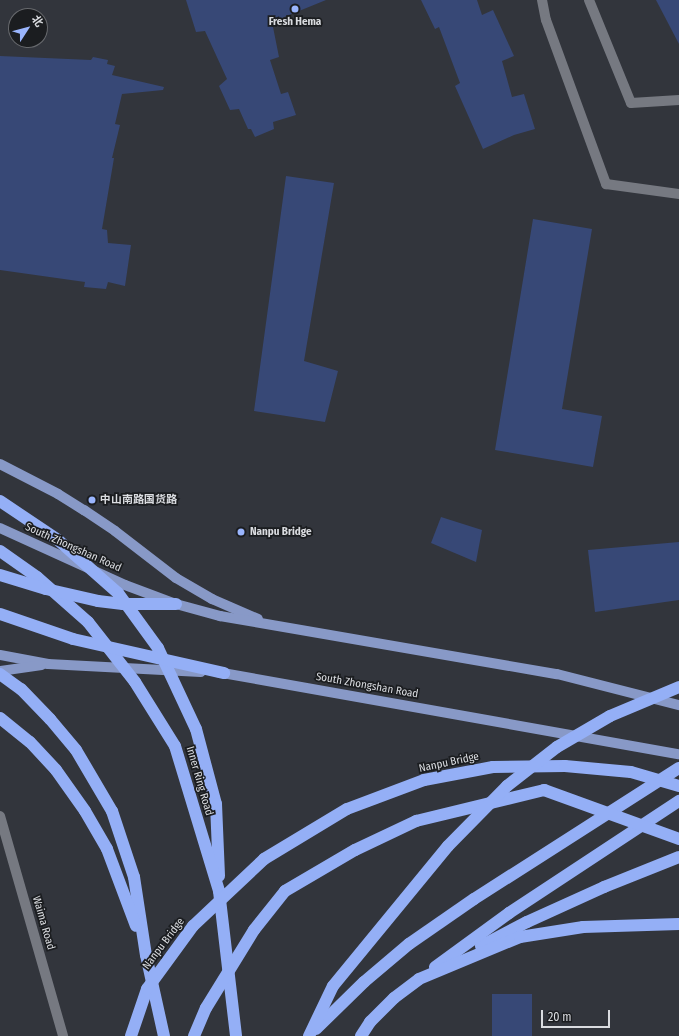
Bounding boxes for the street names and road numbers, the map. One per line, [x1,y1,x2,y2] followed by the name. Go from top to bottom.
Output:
[23,521,123,575] street label: South Zhongshan Road
[315,670,419,702] street label: South Zhongshan Road
[183,745,215,817] street label: Inner Ring Road
[418,750,480,776] street label: Nanpu Bridge
[29,895,57,951] street label: Waima Road
[140,916,188,972] street label: Nanpu Bridge

